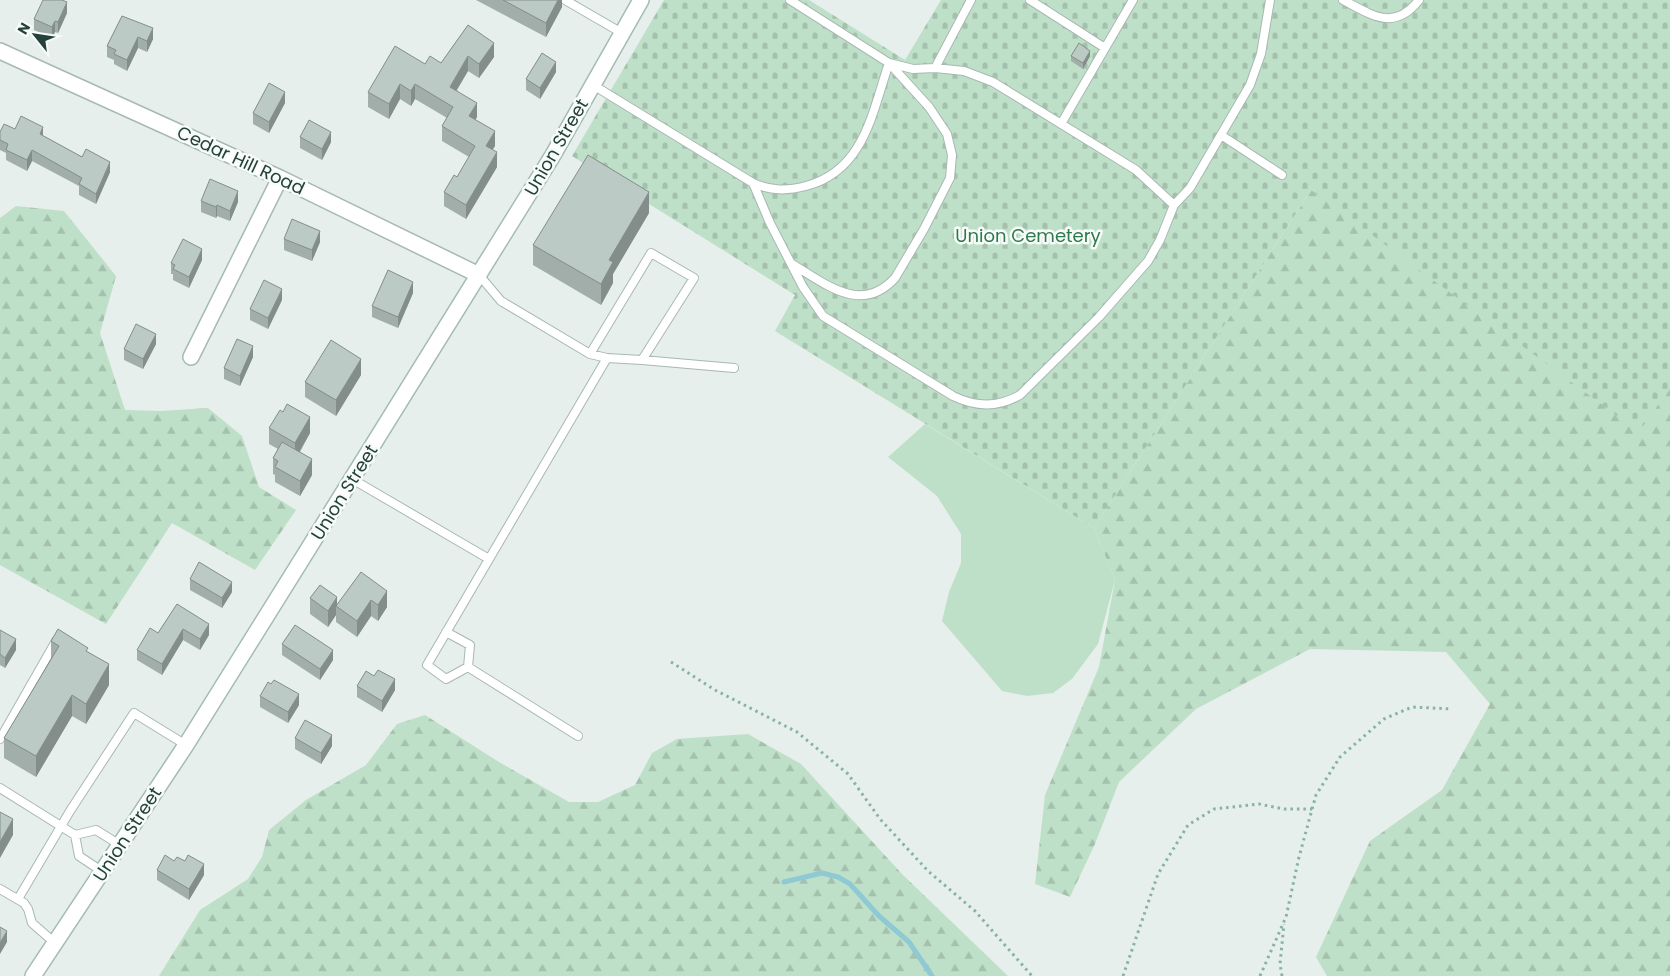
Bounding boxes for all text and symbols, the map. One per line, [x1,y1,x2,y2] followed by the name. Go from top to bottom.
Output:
[10,10,60,60] north arrow
[12,19,35,38] text: N
[518,94,594,200] street label: Union Street
[173,119,309,201] street label: Cedar Hill Road
[955,223,1101,248] park label: Union Cemetery
[305,439,383,545] street label: Union Street
[87,782,167,886] street label: Union Street

